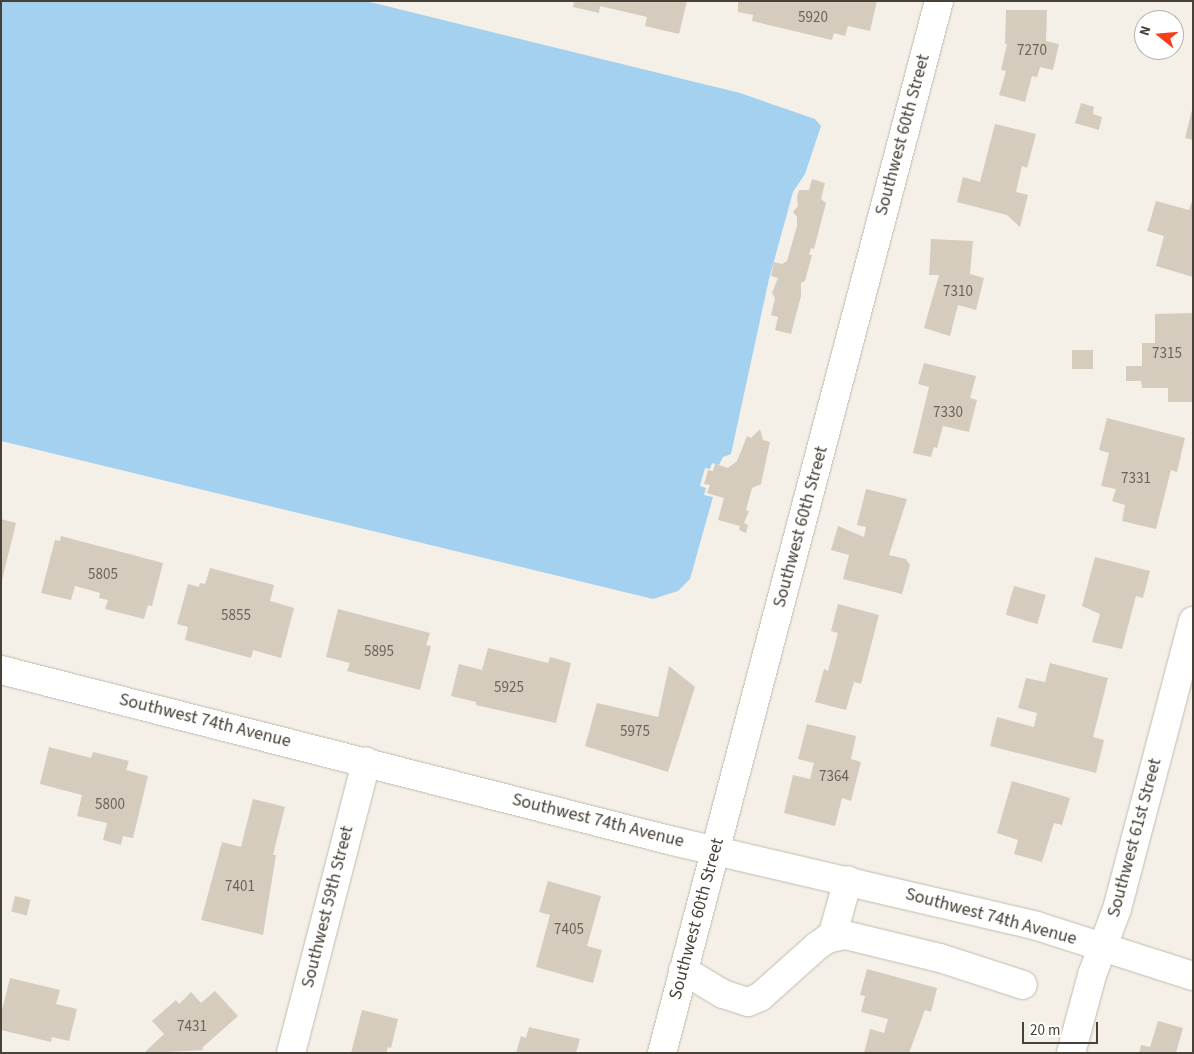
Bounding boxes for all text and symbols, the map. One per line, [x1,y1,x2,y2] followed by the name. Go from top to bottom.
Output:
[798,9,828,27] house number: 5920
[1134,10,1184,60] north arrow
[1135,24,1157,38] text: N
[1017,42,1047,60] house number: 7270
[871,52,935,218] street label: Southwest 60th Street
[943,283,973,301] house number: 7310
[1152,345,1182,363] house number: 7315
[933,404,963,422] house number: 7330
[769,444,833,610] street label: Southwest 60th Street
[1121,470,1151,488] house number: 7331
[88,566,118,584] house number: 5805
[221,607,251,625] house number: 5855
[364,643,394,661] house number: 5895
[494,679,524,697] house number: 5925
[117,689,293,753] street label: Southwest 74th Avenue
[620,723,650,741] house number: 5975
[1103,756,1167,920] street label: Southwest 61st Street
[819,768,849,786] house number: 7364
[510,789,686,853] street label: Southwest 74th Avenue
[95,796,125,814] house number: 5800
[297,824,359,990] street label: Southwest 59th Street
[665,836,729,1002] street label: Southwest 60th Street
[225,878,255,896] house number: 7401
[903,884,1079,950] street label: Southwest 74th Avenue
[554,921,584,939] house number: 7405
[1024,1012,1100,1044] scale bar
[177,1018,207,1036] house number: 7431
[1030,1020,1060,1041] text: 20 m

